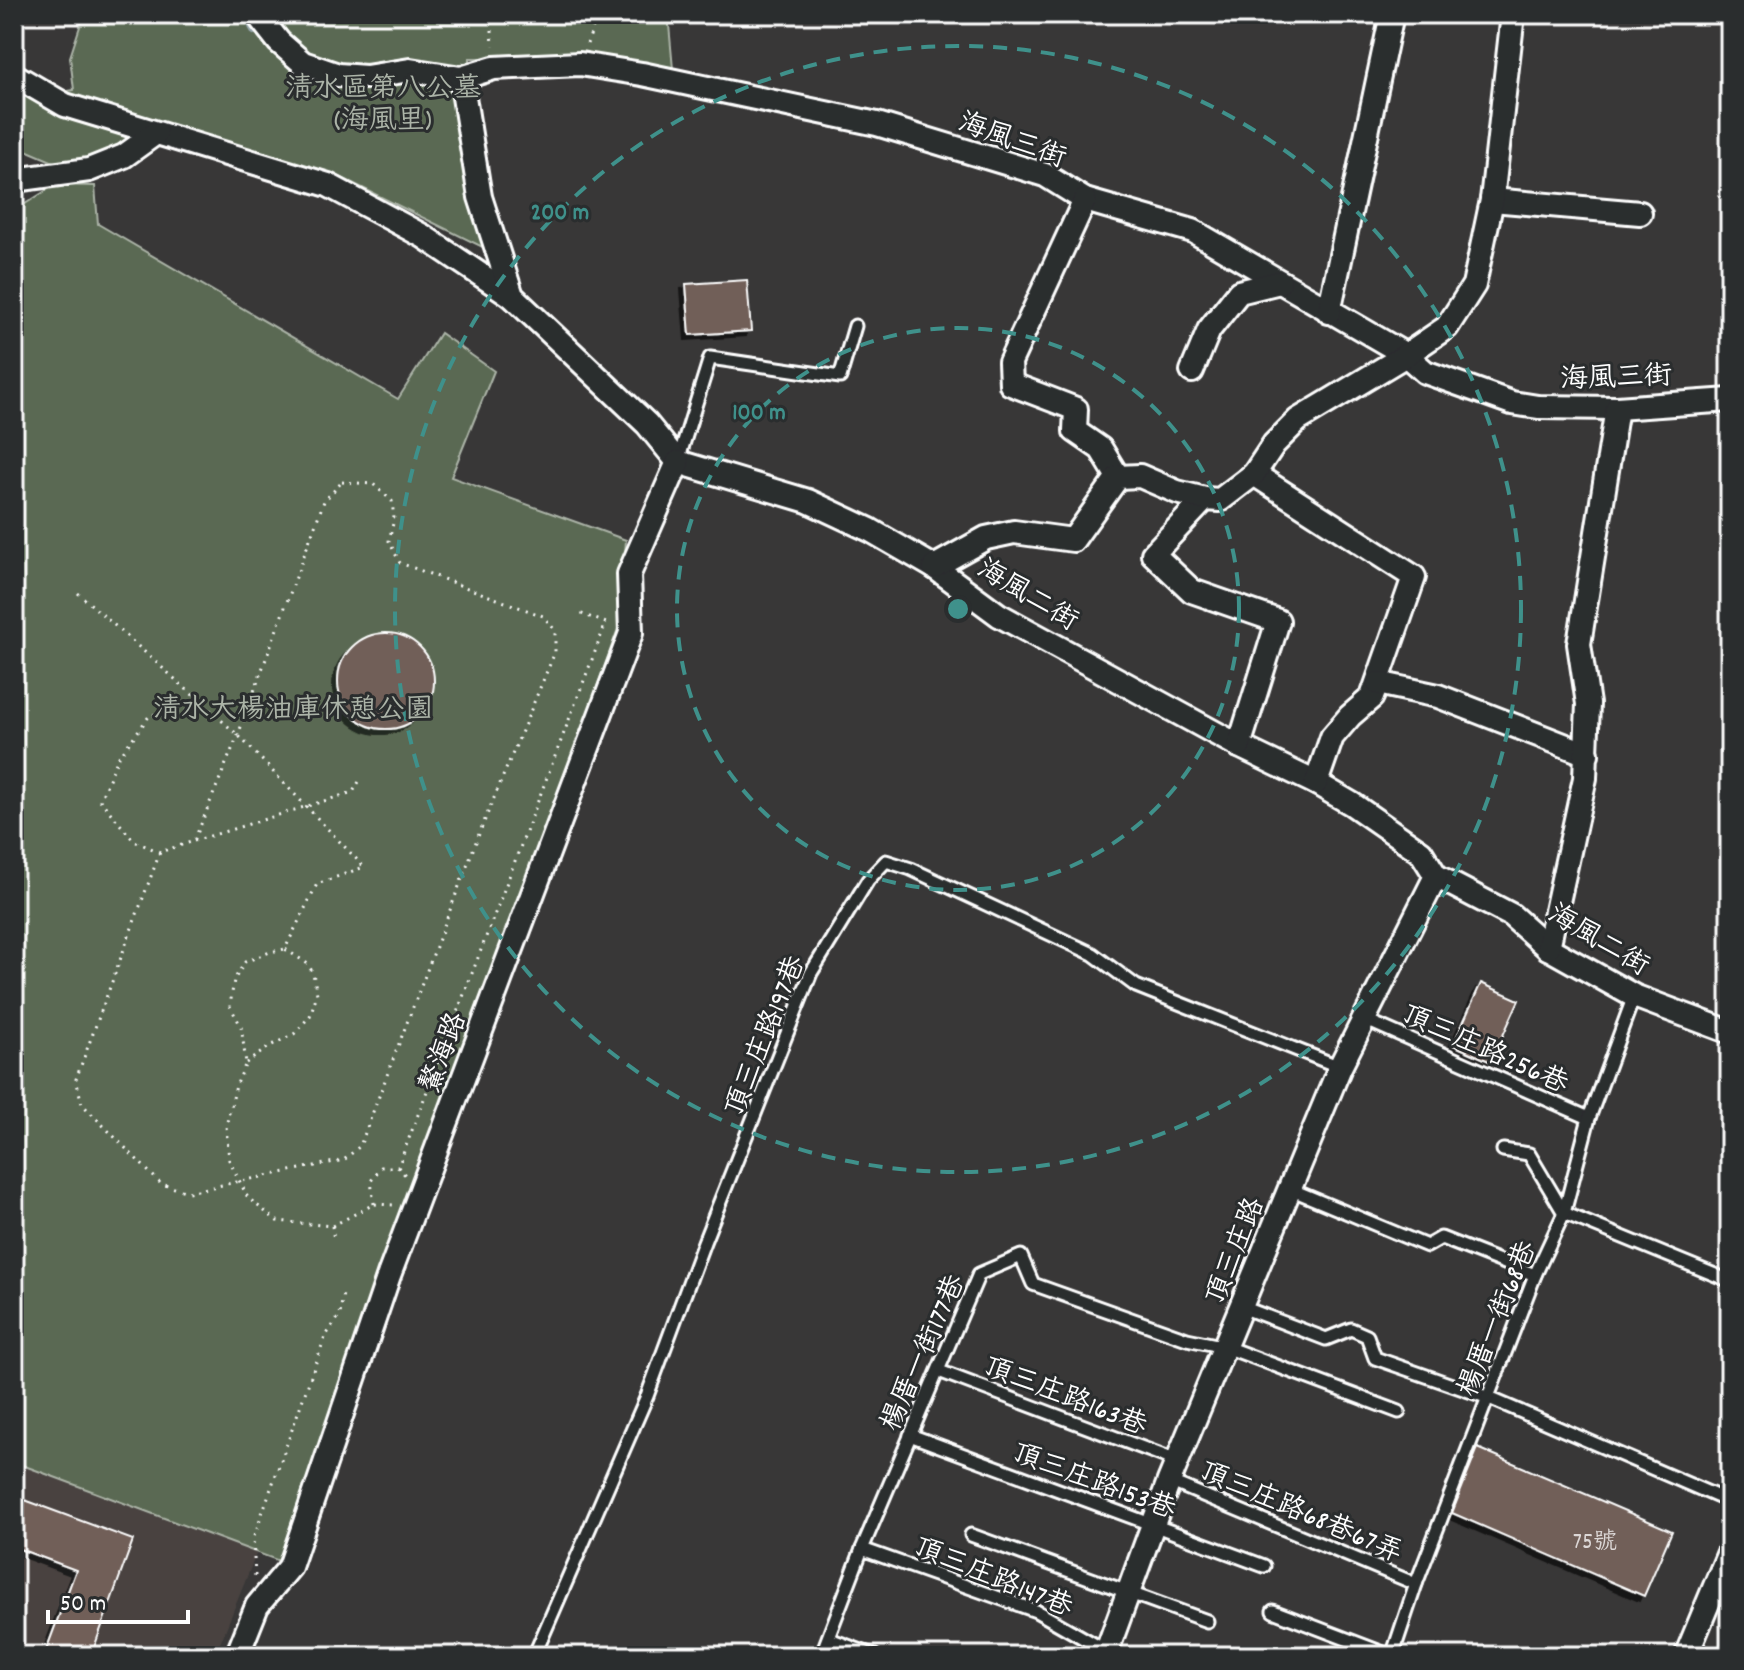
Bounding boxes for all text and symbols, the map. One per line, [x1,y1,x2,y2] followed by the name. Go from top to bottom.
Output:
[285,71,481,143] park label: 清水區第八公墓 (海風里)
[952,105,1071,181] street label: 海風三街
[531,197,589,231] text: 200 m
[1560,358,1673,402] street label: 海風三街
[732,397,786,431] text: 100 m
[968,551,1085,643] street label: 海風二街
[944,595,972,623] centre of rings
[153,692,433,732] park label: 清水大楊油庫休憩公園
[1539,896,1656,988] street label: 海風二街
[717,950,818,1123] street label: 頂三庄路197巷
[1394,997,1575,1107] street label: 頂三庄路256巷
[412,1007,479,1100] street label: 鰲海路
[1198,1192,1277,1311] street label: 頂三庄路
[1450,1235,1549,1404] street label: 楊厝一街68巷
[873,1268,978,1439] street label: 楊厝一街177巷
[977,1349,1153,1449] street label: 頂三庄路163巷
[1006,1436,1182,1532] street label: 頂三庄路153巷
[1192,1454,1408,1575] street label: 頂三庄路68巷67弄
[1573,1526,1617,1560] house number: 75號
[907,1530,1079,1630] street label: 頂三庄路147巷
[48,1574,188,1624] scale bar
[60,1588,106,1622] text: 50 m

